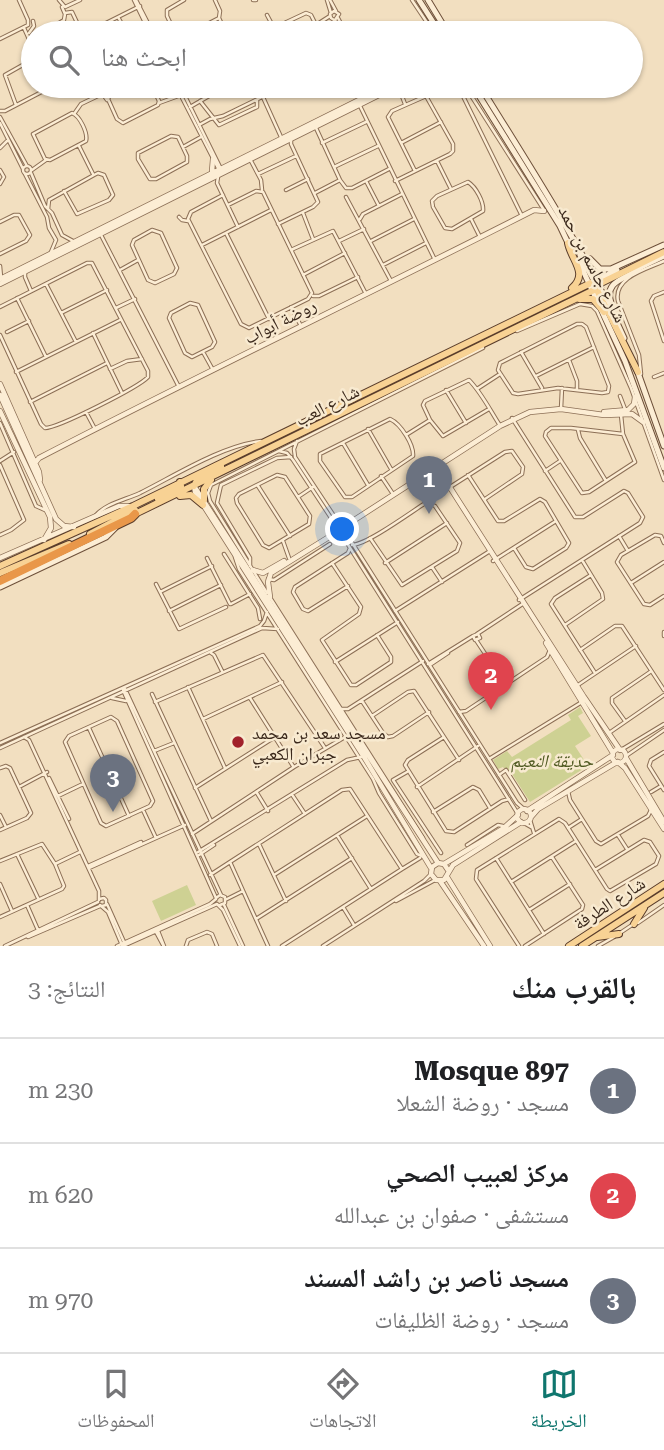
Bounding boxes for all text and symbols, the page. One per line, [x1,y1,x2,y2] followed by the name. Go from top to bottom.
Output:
[21,21,643,98] search box
[45,41,83,79] icon: search
[101,42,187,72] text: ابحث هنا
[553,202,631,327] street label: شارع جاسم بن حمد
[240,294,320,349] street label: روضة أبواب
[291,380,363,431] street label: شارع العب
[406,456,452,514] pin: 1
[325,512,359,546] your location
[468,652,514,710] pin: 2
[252,722,386,768] place label: مسجد سعد بن محمد جبران الكعبي
[230,734,246,750] marker: مسجد سعد بن محمد جبران الكعبي
[511,750,594,773] park label: حديقة النعيم
[90,754,136,812] pin: 3
[569,872,649,935] street label: شارع الطرفة
[511,970,636,1005] text: بالقرب منك
[28,976,105,1003] text: النتائج: 3
[414,1056,569,1086] text: Mosque 897
[28,1077,93,1104] text: 230 m
[607,1077,619,1104] text: 1
[396,1090,569,1117] text: مسجد · روضة الشعلا
[386,1158,569,1188] text: مركز لعبيب الصحي
[28,1182,93,1209] text: 620 m
[607,1182,619,1209] text: 2
[334,1202,569,1229] text: مستشفى · صفوان بن عبدالله
[304,1263,569,1293] text: مسجد ناصر بن راشد المسند
[28,1287,93,1314] text: 970 m
[607,1287,619,1314] text: 3
[374,1307,569,1334] text: مسجد · روضة الظليفات
[77,1365,155,1439] tab: المحفوظات
[309,1365,376,1439] tab: الاتجاهات
[531,1365,587,1439] tab: الخريطة

